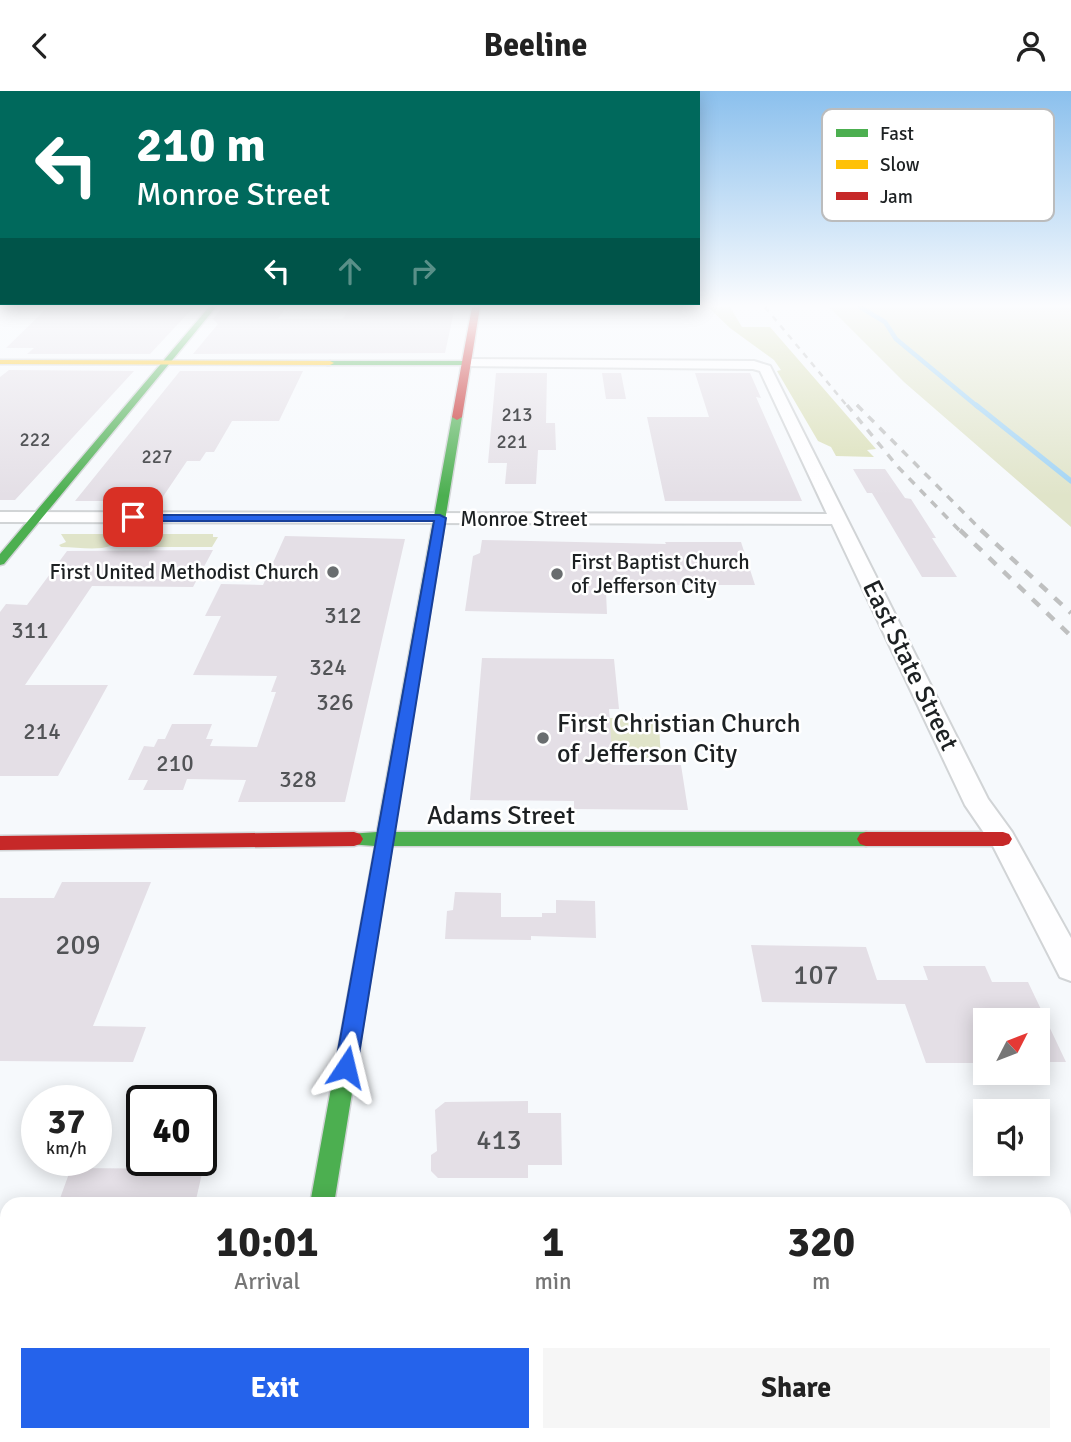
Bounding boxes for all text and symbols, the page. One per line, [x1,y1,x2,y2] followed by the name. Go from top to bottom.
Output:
[484,26,587,65] text: Beeline
[21,27,59,65] icon: back
[1012,27,1050,65] icon: person
[822,109,1054,221] legend
[136,115,266,175] text: 210 m
[21,119,112,210] icon: left
[880,122,914,146] text: Fast
[880,153,920,177] text: Slow
[136,175,330,214] text: Monroe Street
[880,185,913,209] text: Jam
[258,252,296,290] icon: left
[331,252,369,290] icon: ahead
[404,252,442,290] icon: right
[502,403,532,427] house number: 213
[20,428,50,452] house number: 222
[497,430,527,454] house number: 221
[142,445,172,469] house number: 227
[103,487,163,547] pin
[114,498,152,536] icon: arrive
[460,506,588,532] street label: Monroe Street
[571,549,750,599] place label: First Baptist Church of Jefferson City
[50,559,319,585] place label: First United Methodist Church
[325,564,341,580] marker: First United Methodist Church
[549,566,565,582] marker: First Baptist Church of Jefferson City
[855,575,965,756] street label: East State Street
[324,601,362,630] house number: 312
[11,616,49,645] house number: 311
[309,653,347,682] house number: 324
[316,688,354,717] house number: 326
[557,708,801,770] place label: First Christian Church of Jefferson City
[23,717,61,746] house number: 214
[535,730,551,746] marker: First Christian Church of Jefferson City
[156,749,194,778] house number: 210
[279,765,317,794] house number: 328
[427,800,575,832] street label: Adams Street
[55,928,101,962] house number: 209
[793,958,839,992] house number: 107
[973,1008,1050,1085] north arrow
[973,1008,1050,1176] map controls
[309,1030,383,1104] position arrow
[126,1085,217,1176] speed limit sign: 40
[973,1099,1050,1176] button: sound
[48,1100,85,1143] text: 37
[476,1123,522,1157] house number: 413
[46,1137,87,1159] text: km/h
[216,1217,319,1268] text: 10:01
[542,1217,564,1268] text: 1
[787,1217,855,1268] text: 320
[234,1267,300,1296] text: Arrival
[534,1267,572,1296] text: min
[812,1267,830,1296] text: m
[21,1348,529,1428] button: Exit
[543,1348,1050,1428] button: Share

